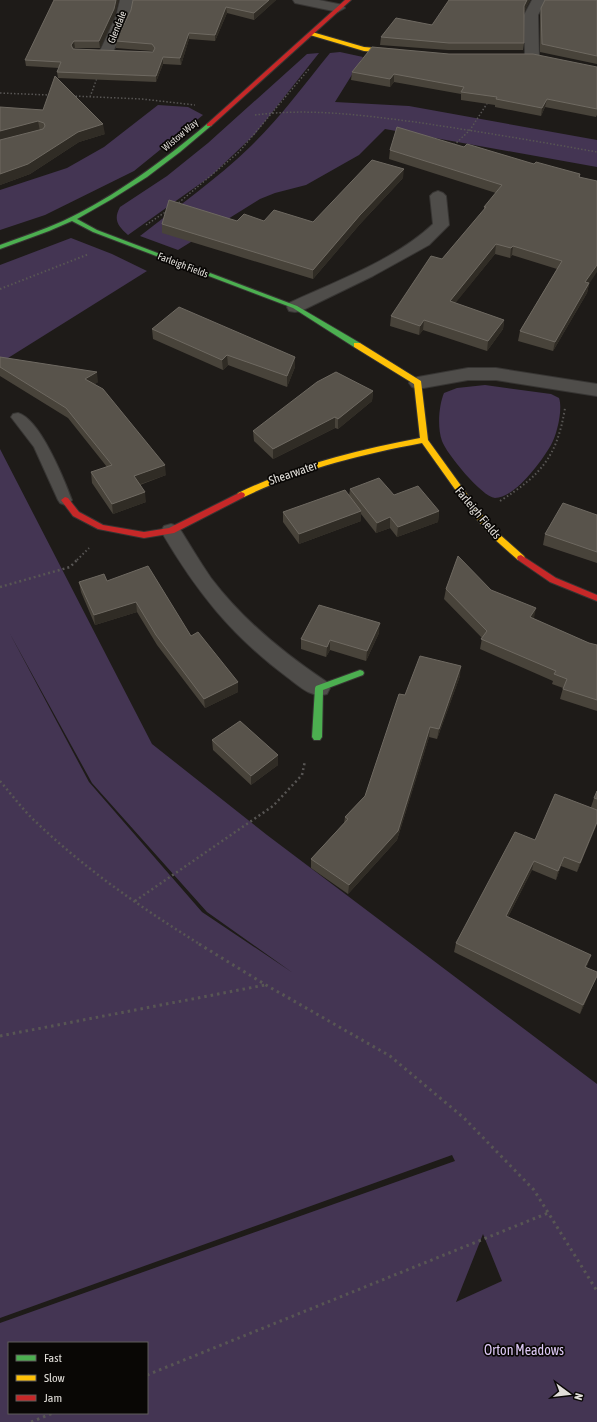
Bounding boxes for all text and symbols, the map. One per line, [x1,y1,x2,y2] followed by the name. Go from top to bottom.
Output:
[106,9,129,45] street label: Glendale
[160,117,200,153] street label: Wistow Way
[156,250,210,280] street label: Farleigh Fields
[267,458,320,488] street label: Shearwater
[452,484,504,542] street label: Farleigh Fields
[8,1342,148,1414] legend
[484,1342,564,1358] park label: Orton Meadows
[44,1351,62,1365] text: Fast
[44,1371,65,1385] text: Slow
[549,1374,589,1414] north arrow
[44,1391,62,1405] text: Jam
[572,1392,585,1401] text: N

